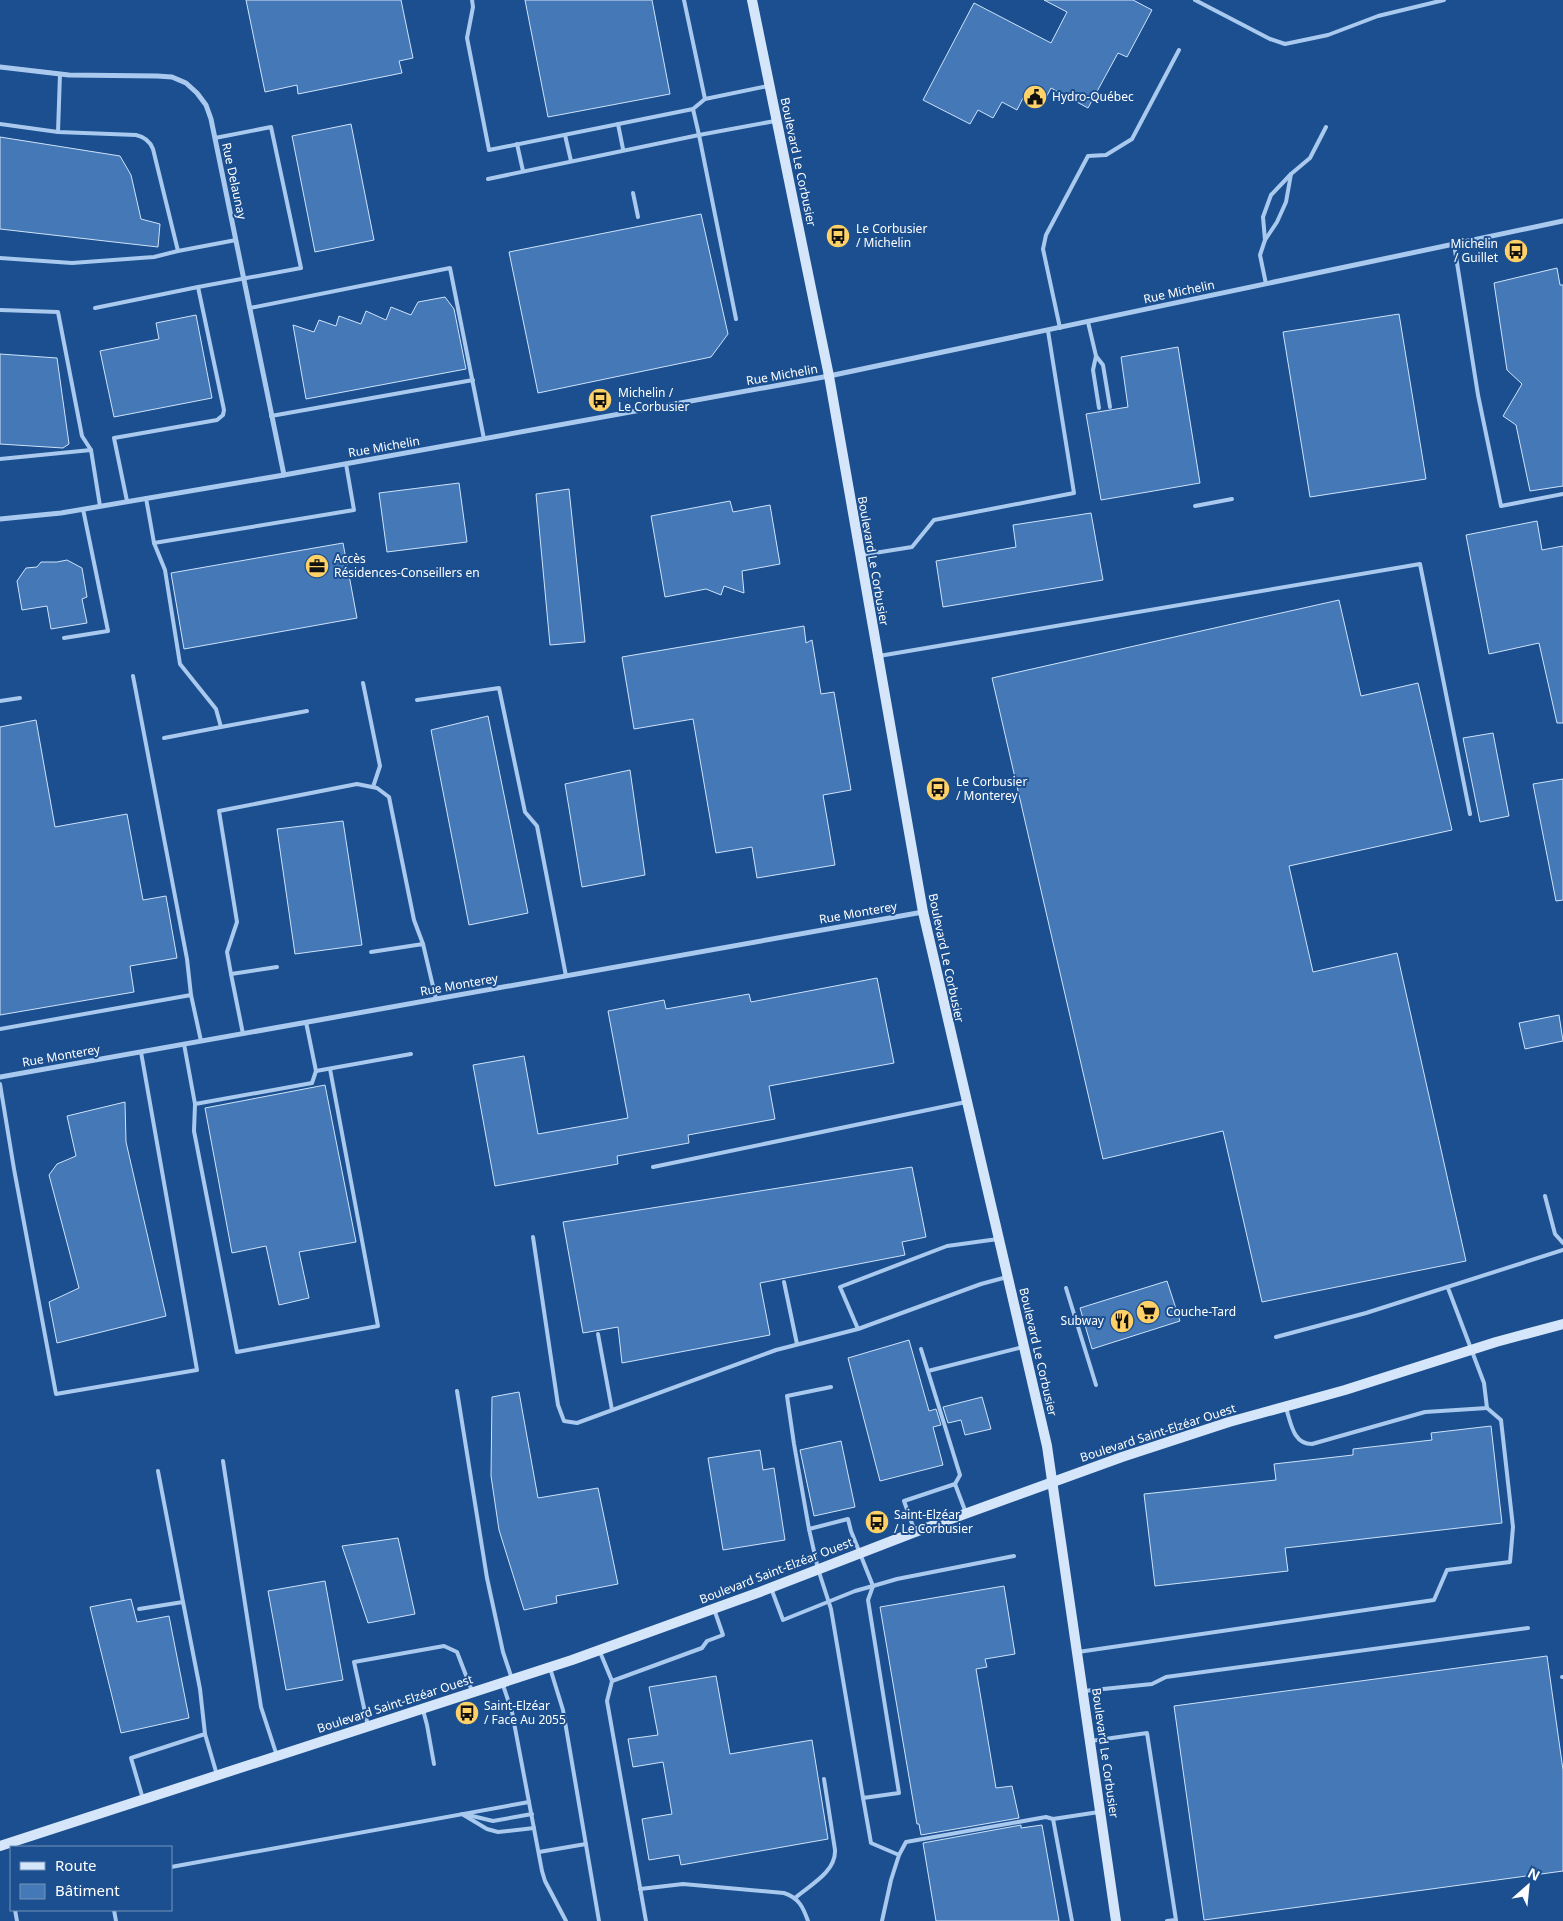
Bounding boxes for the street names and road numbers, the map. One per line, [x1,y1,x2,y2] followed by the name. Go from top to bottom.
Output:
[777,96,820,228] street label: Boulevard Le Corbusier
[218,141,251,222] street label: Rue Delaunay
[1142,276,1216,307] street label: Rue Michelin
[745,360,819,389] street label: Rue Michelin
[347,432,421,461] street label: Rue Michelin
[854,495,893,627] street label: Boulevard Le Corbusier
[925,892,968,1024] street label: Boulevard Le Corbusier
[818,897,899,928] street label: Rue Monterey
[419,969,500,1000] street label: Rue Monterey
[21,1040,102,1071] street label: Rue Monterey
[1015,1286,1062,1418] street label: Boulevard Le Corbusier
[1078,1399,1239,1466] street label: Boulevard Saint-Elzéar Ouest
[697,1533,855,1608] street label: Boulevard Saint-Elzéar Ouest
[315,1670,476,1737] street label: Boulevard Saint-Elzéar Ouest
[1088,1687,1123,1819] street label: Boulevard Le Corbusier

